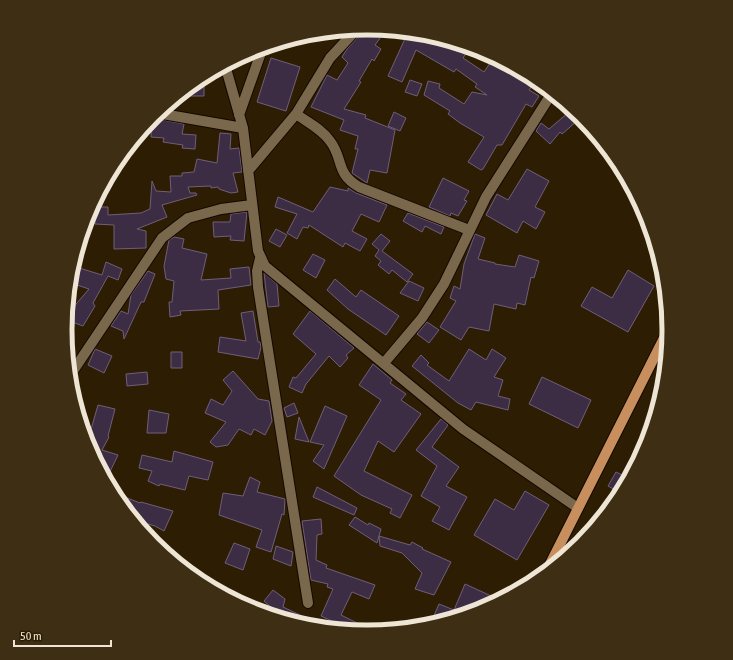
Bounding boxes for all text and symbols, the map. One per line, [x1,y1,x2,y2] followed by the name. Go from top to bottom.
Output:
[14,622,111,648] scale bar
[20,629,42,643] text: 50 m

